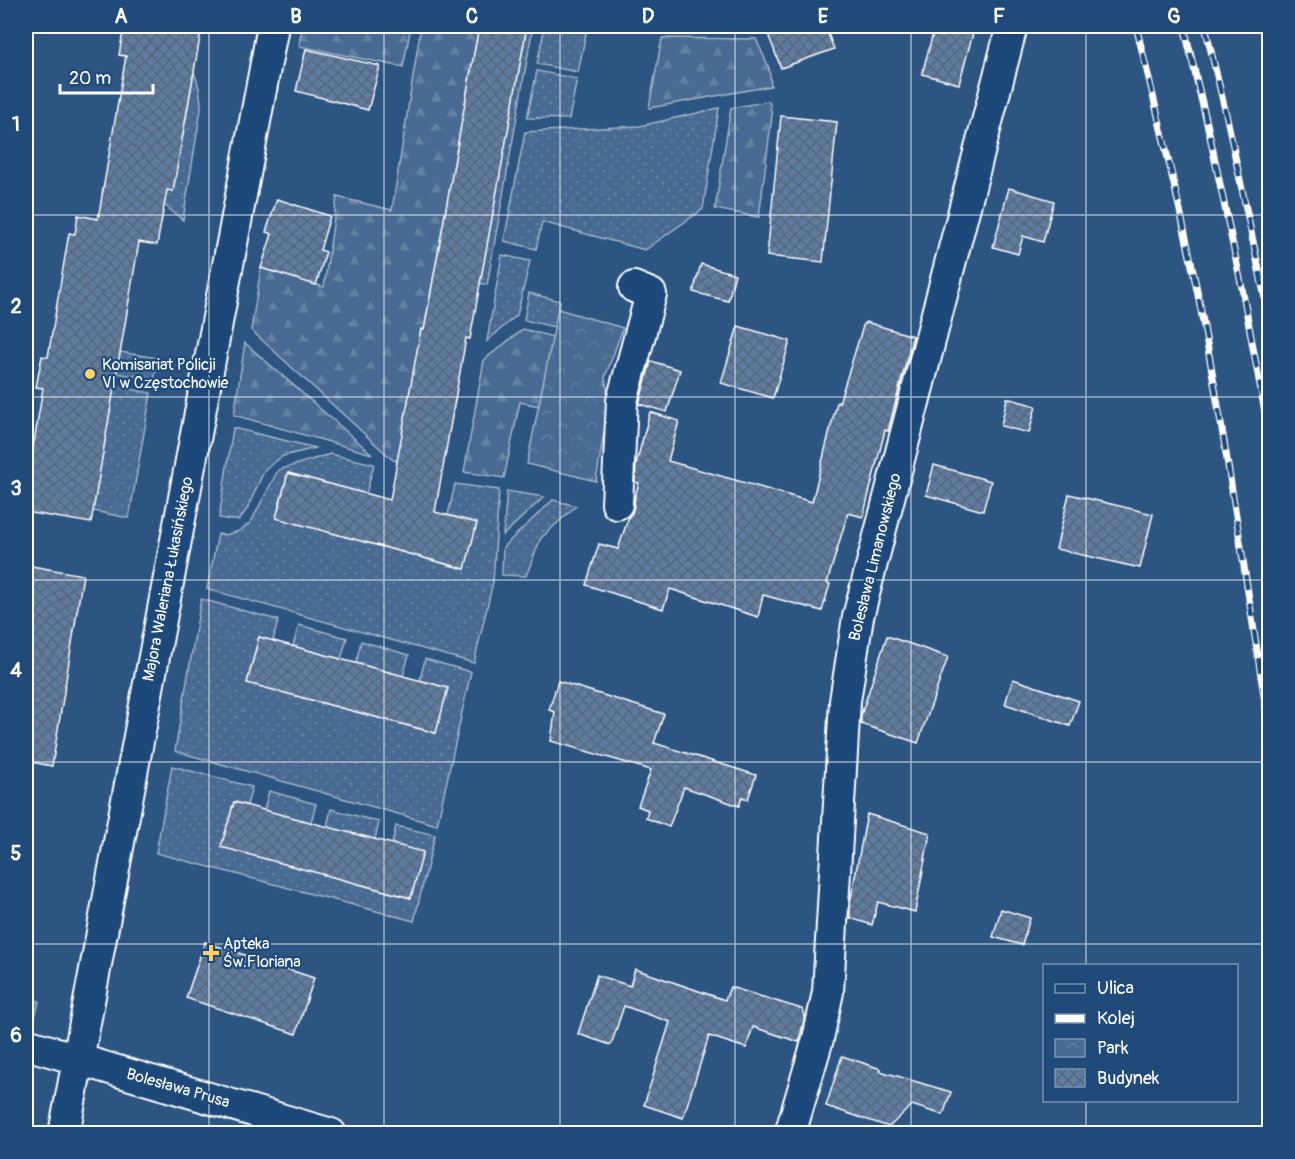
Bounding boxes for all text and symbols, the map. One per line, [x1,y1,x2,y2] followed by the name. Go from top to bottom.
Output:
[115,4,128,29] text: A
[290,4,302,29] text: B
[466,4,478,29] text: C
[642,4,655,29] text: D
[818,4,829,29] text: E
[993,4,1005,29] text: F
[1167,4,1181,29] text: G
[60,57,153,95] scale bar
[69,67,111,90] text: 20 m
[12,112,20,137] text: 1
[10,294,22,319] text: 2
[102,355,228,393] place label: Komisariat Policji VI w Częstochowie
[83,367,97,381] marker: Komisariat Policji VI w Częstochowie
[844,471,906,643] street label: Bolesława Limanowskiego
[138,475,198,683] street label: Majora Waleriana Łukasińskiego
[10,476,22,501] text: 3
[10,658,22,683] text: 4
[11,841,22,866] text: 5
[223,934,301,972] place label: Apteka Św.Floriana
[204,946,218,960] marker: Apteka Św.Floriana
[1043,964,1238,1102] legend
[1097,977,1134,1000] text: Ulica
[1097,1007,1135,1030] text: Kolej
[10,1023,22,1048] text: 6
[1097,1037,1129,1060] text: Park
[124,1064,232,1112] street label: Bolesława Prusa
[1097,1067,1160,1090] text: Budynek

